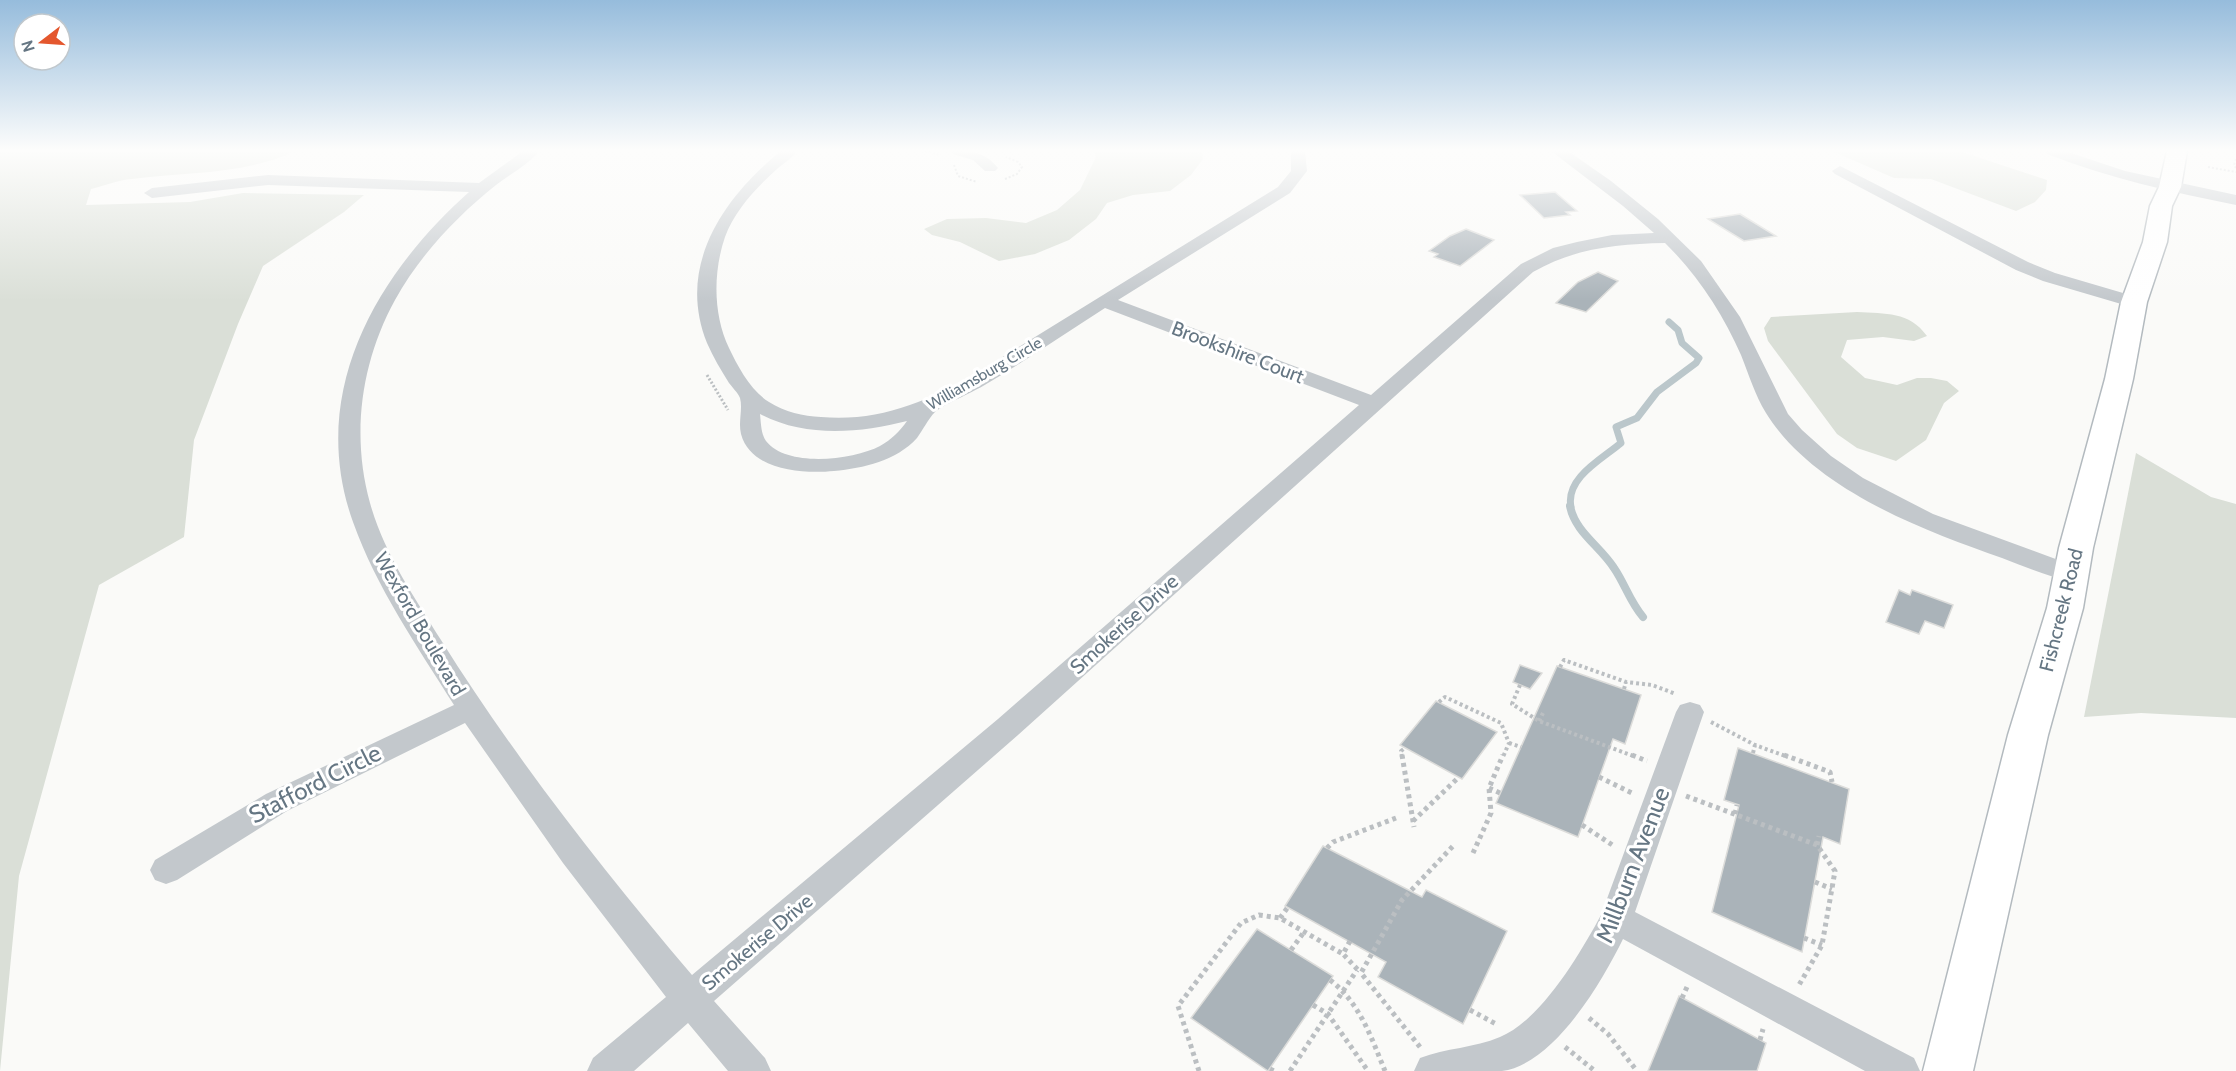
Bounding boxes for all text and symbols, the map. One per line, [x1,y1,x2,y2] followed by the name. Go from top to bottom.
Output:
[12,12,72,72] north arrow
[17,38,39,54] text: N
[1169,316,1308,388] street label: Brookshire Court
[924,333,1045,414] street label: Williamsburg Circle
[2034,546,2088,674] street label: Fishcreek Road
[369,548,471,700] street label: Wexford Boulevard
[1065,569,1183,679] street label: Smokerise Drive
[244,738,386,829] street label: Stafford Circle
[1590,783,1675,947] street label: Millburn Avenue
[697,889,817,995] street label: Smokerise Drive

